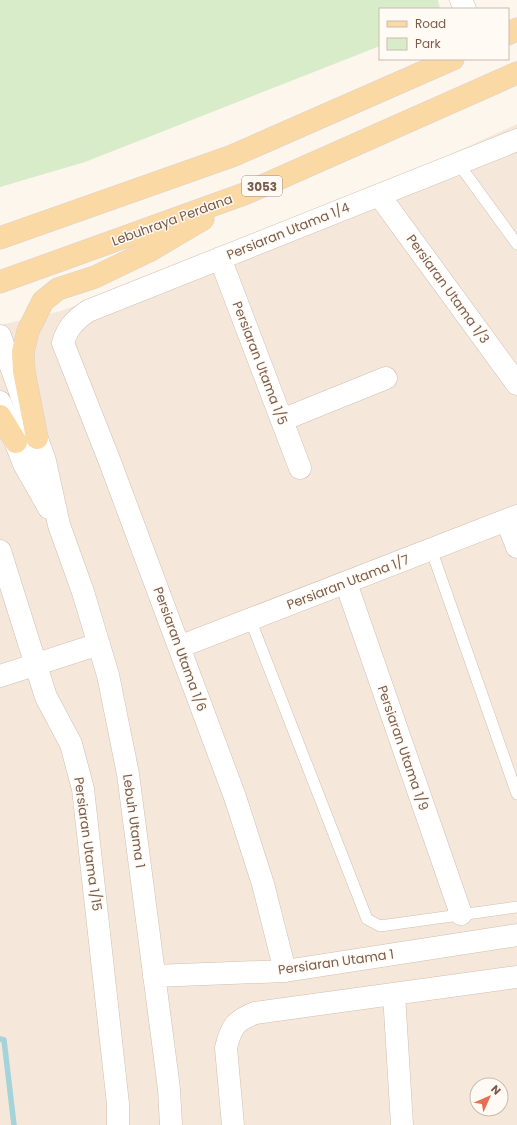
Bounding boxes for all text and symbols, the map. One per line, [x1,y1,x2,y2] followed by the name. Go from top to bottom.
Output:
[379,8,509,60] legend
[415,15,446,32] text: Road
[415,35,442,52] text: Park
[242,176,282,196] road number: 3053
[109,189,235,251] street label: Lebuhraya Perdana
[224,198,352,264] street label: Persiaran Utama 1/4
[402,231,494,347] street label: Persiaran Utama 1/3
[228,298,292,428] street label: Persiaran Utama 1/5
[284,550,412,614] street label: Persiaran Utama 1/7
[149,584,211,714] street label: Persiaran Utama 1/6
[373,683,433,813] street label: Persiaran Utama 1/9
[118,773,150,869] street label: Lebuh Utama 1
[69,776,107,912] street label: Persiaran Utama 1/15
[277,944,395,980] street label: Persiaran Utama 1
[469,1077,509,1117] north arrow
[487,1081,505,1099] text: N

